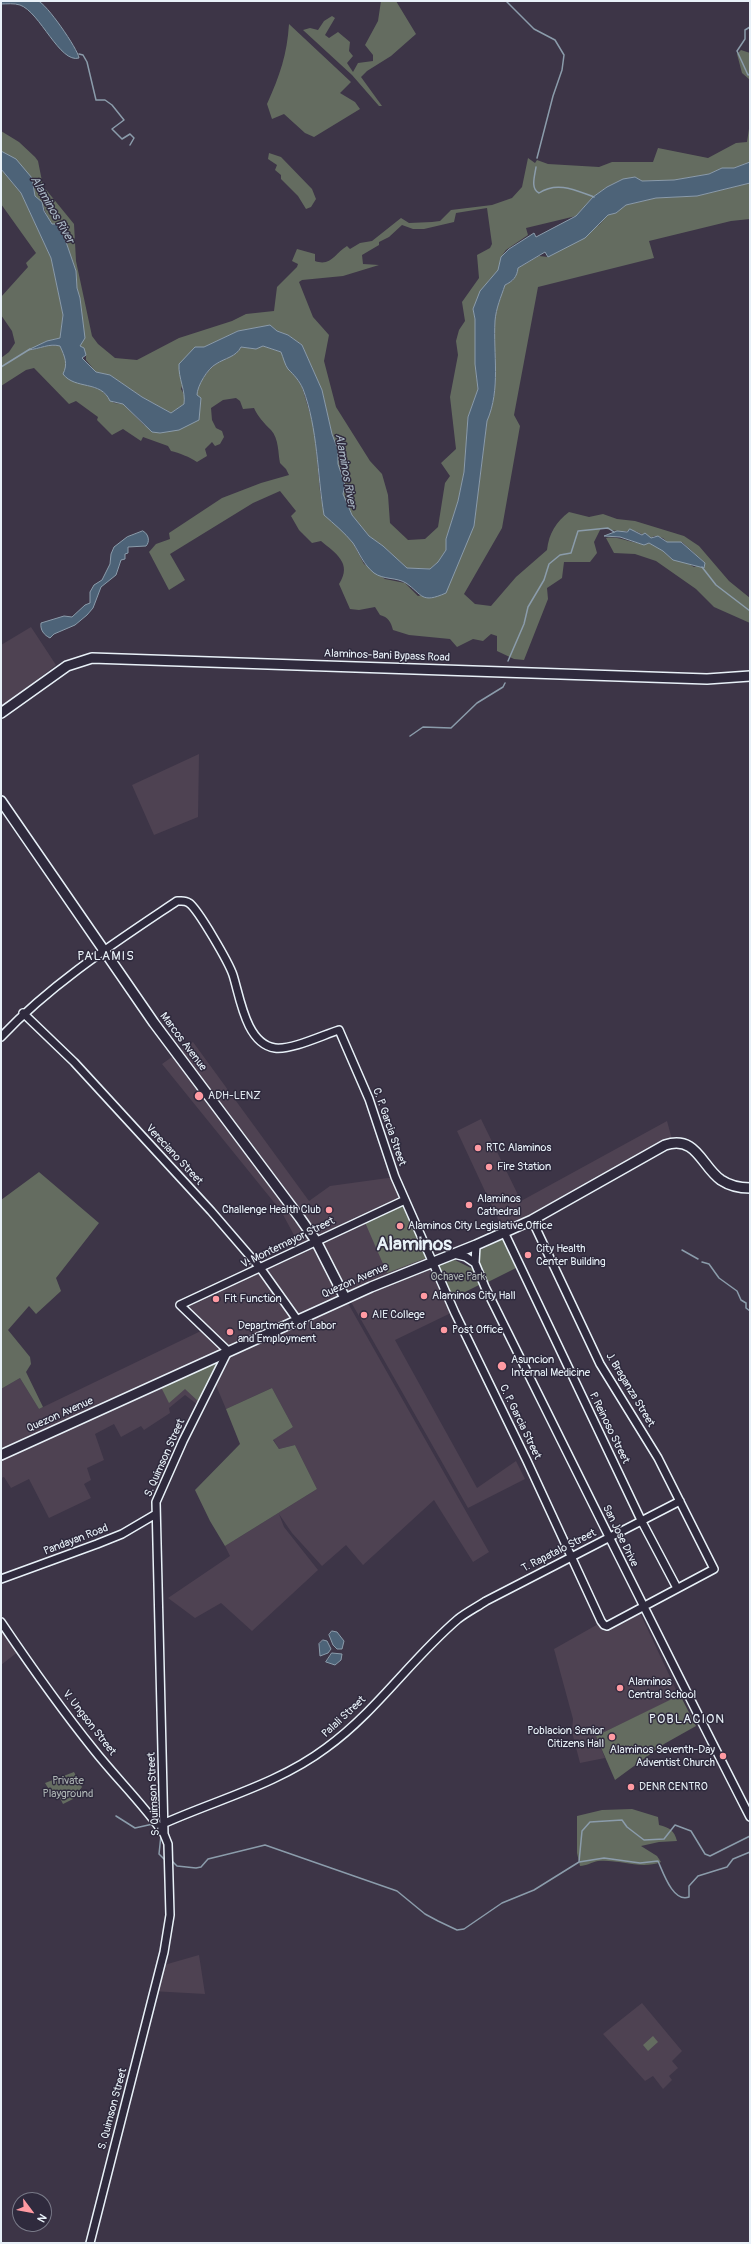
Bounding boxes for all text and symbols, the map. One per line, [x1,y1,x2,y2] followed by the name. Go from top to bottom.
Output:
[27,174,77,246] water label: Alaminos River
[331,433,359,509] water label: Alaminos River
[324,647,450,665] street label: Alaminos-Bani Bypass Road
[77,949,135,965] district label: PALAMIS
[157,1010,209,1074] street label: Marcos Avenue
[369,1086,409,1168] street label: C. P. Garcia Street
[208,1089,261,1103] place label: ADH-LENZ
[193,1090,205,1102] marker: ADH-LENZ
[143,1122,205,1188] street label: Vereciano Street
[486,1141,551,1155] place label: RTC Alaminos
[473,1143,483,1153] marker: RTC Alaminos
[497,1160,551,1174] place label: Fire Station
[484,1162,494,1172] marker: Fire Station
[477,1192,521,1218] place label: Alaminos Cathedral
[464,1200,474,1210] marker: Alaminos Cathedral
[222,1203,321,1217] place label: Challenge Health Club
[324,1205,334,1215] marker: Challenge Health Club
[239,1215,337,1271] street label: V. Montemayor Street
[408,1219,552,1233] place label: Alaminos City Legislative Office
[395,1221,405,1231] marker: Alaminos City Legislative Office
[376,1234,452,1256] district label: Alaminos
[536,1242,606,1268] place label: City Health Center Building
[523,1250,533,1260] marker: City Health Center Building
[320,1260,390,1302] street label: Quezon Avenue
[431,1270,485,1284] park label: Ochave Park
[432,1289,516,1303] place label: Alaminos City Hall
[419,1291,429,1301] marker: Alaminos City Hall
[224,1292,282,1306] place label: Fit Function
[211,1294,221,1304] marker: Fit Function
[372,1308,425,1322] place label: AIE College
[359,1310,369,1320] marker: AIE College
[238,1319,336,1345] place label: Department of Labor and Employment
[452,1323,503,1337] place label: Post Office
[439,1325,449,1335] marker: Post Office
[225,1327,235,1337] marker: Department of Labor and Employment
[603,1350,657,1430] street label: J. Braganza Street
[511,1353,590,1379] place label: Asuncion Internal Medicine
[496,1360,508,1372] marker: Asuncion Internal Medicine
[496,1382,544,1462] street label: C. P. Garcia Street
[586,1390,632,1466] street label: P. Reinoso Street
[25,1394,95,1436] street label: Quezon Avenue
[142,1417,188,1499] street label: S. Quimson Street
[599,1503,641,1569] street label: San Jose Drive
[42,1522,110,1558] street label: Pandayan Road
[520,1527,598,1575] street label: T. Rapatalo Street
[628,1675,696,1701] place label: Alaminos Central School
[615,1683,625,1693] marker: Alaminos Central School
[59,1688,119,1758] street label: V. Ungson Street
[319,1693,369,1741] street label: Palali Street
[649,1712,725,1728] district label: POBLACION
[527,1724,604,1750] place label: Poblacion Senior Citizens Hall
[607,1732,617,1742] marker: Poblacion Senior Citizens Hall
[610,1743,715,1769] place label: Alaminos Seventh-Day Adventist Church
[718,1751,728,1761] marker: Alaminos Seventh-Day Adventist Church
[145,1752,163,1836] street label: S. Quimson Street
[43,1774,93,1800] park label: Private Playground
[639,1780,708,1794] place label: DENR CENTRO
[626,1782,636,1792] marker: DENR CENTRO
[96,2067,130,2151] street label: S. Quimson Street
[12,2192,52,2232] north arrow
[34,2211,49,2225] text: N

